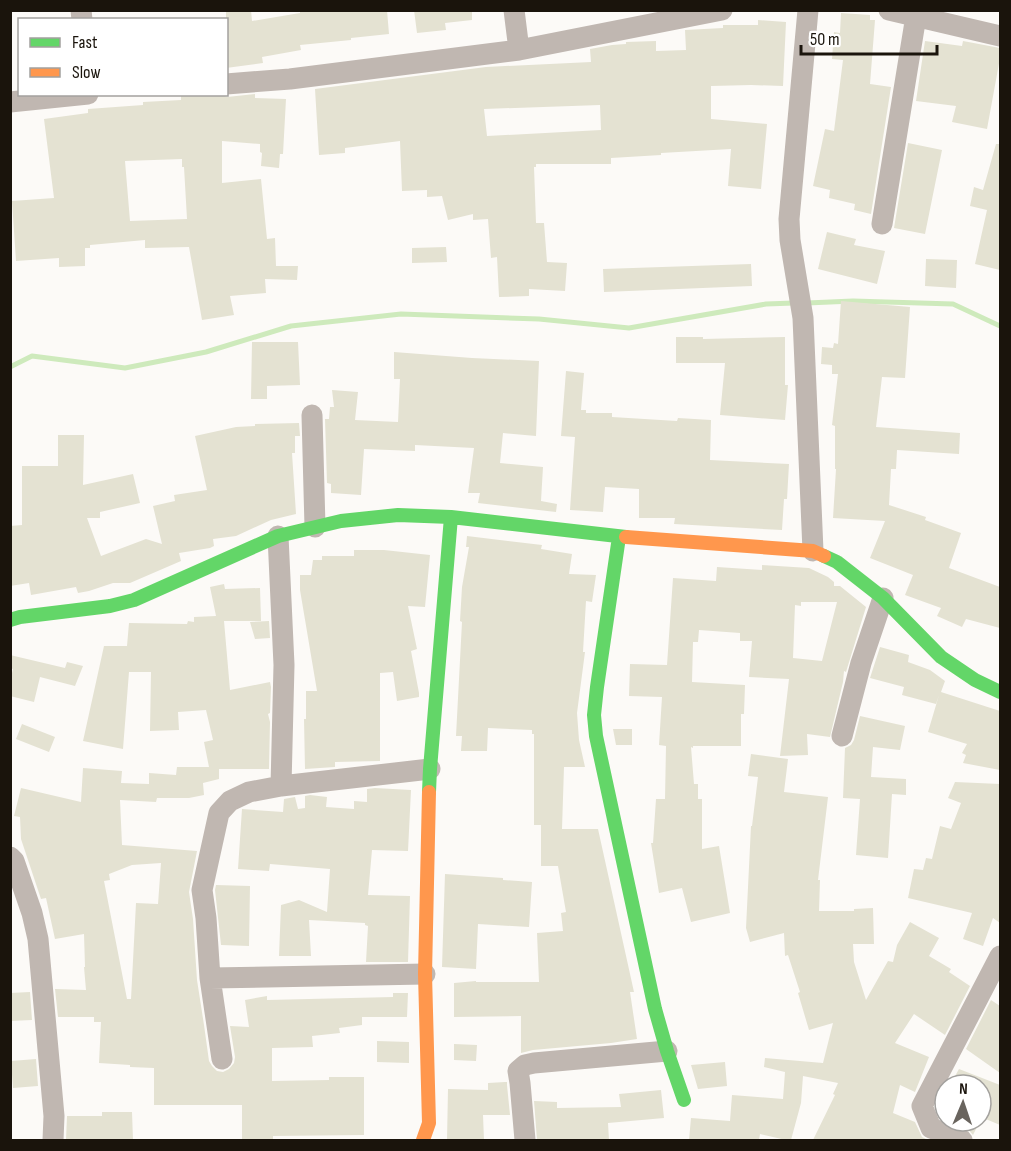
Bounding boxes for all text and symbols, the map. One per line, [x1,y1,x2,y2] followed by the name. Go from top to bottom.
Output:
[18,18,228,96] legend
[801,18,938,56] scale bar
[810,29,840,50] text: 50 m
[72,32,98,53] text: Fast
[72,62,101,83] text: Slow
[933,1073,993,1133] north arrow
[959,1080,968,1099] text: N

